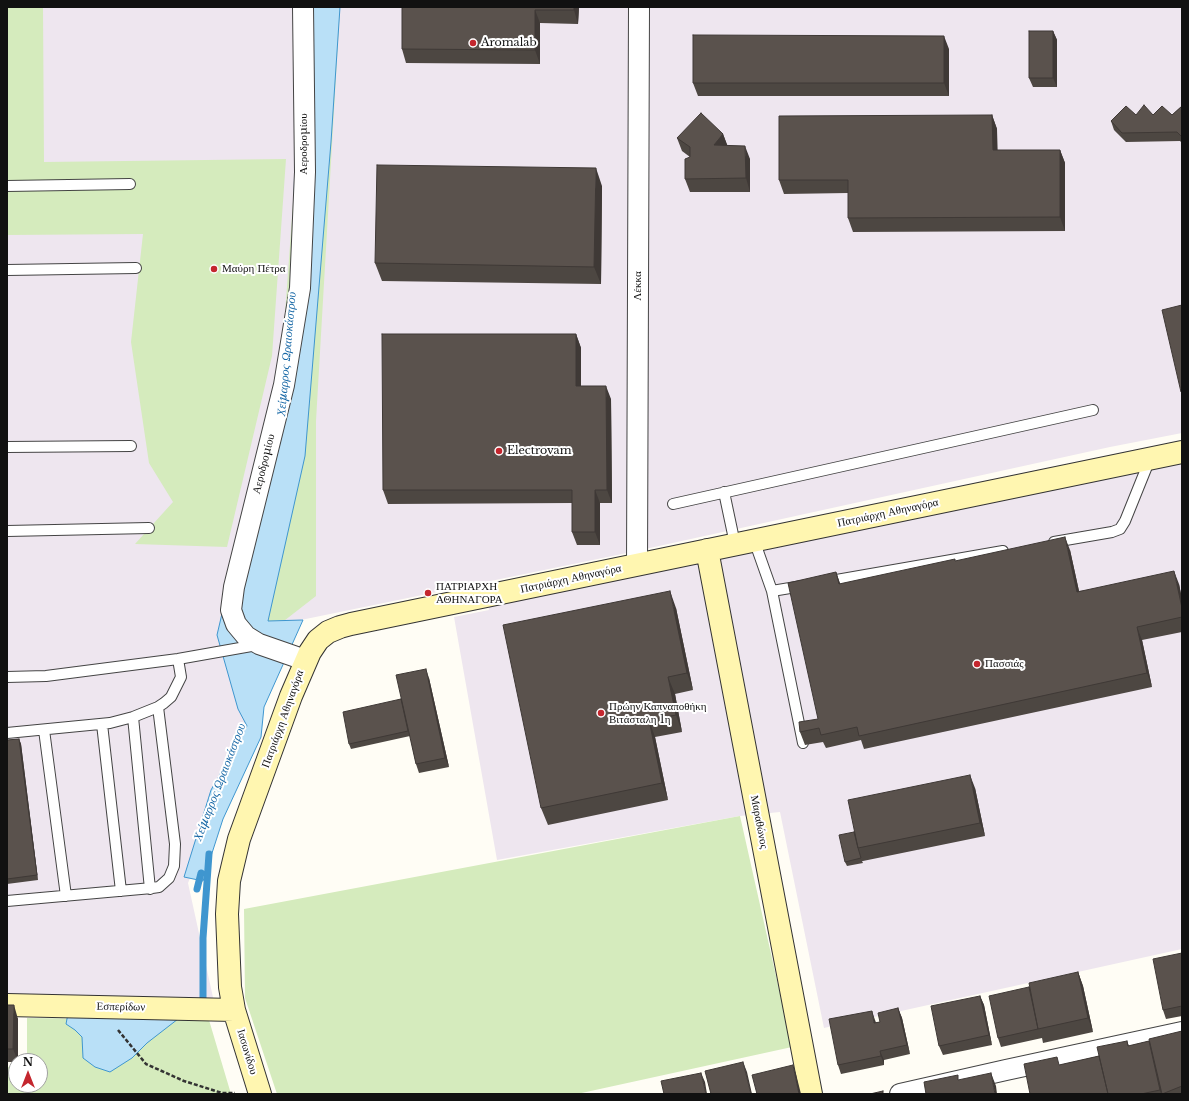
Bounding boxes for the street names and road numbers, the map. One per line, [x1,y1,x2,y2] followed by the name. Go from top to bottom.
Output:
[297,113,311,175] street label: Αεροδρομίου
[631,271,645,301] street label: Λέκκα
[250,433,278,495] street label: Αεροδρομίου
[836,496,940,530] street label: Πατριάρχη Αθηναγόρα
[519,562,623,596] street label: Πατριάρχη Αθηναγόρα
[259,668,307,770] street label: Πατριάρχη Αθηναγόρα
[747,794,771,850] street label: Μαραθώνος
[97,1000,145,1014] street label: Εσπερίδων
[234,1028,260,1076] street label: Ιασωνίδου

